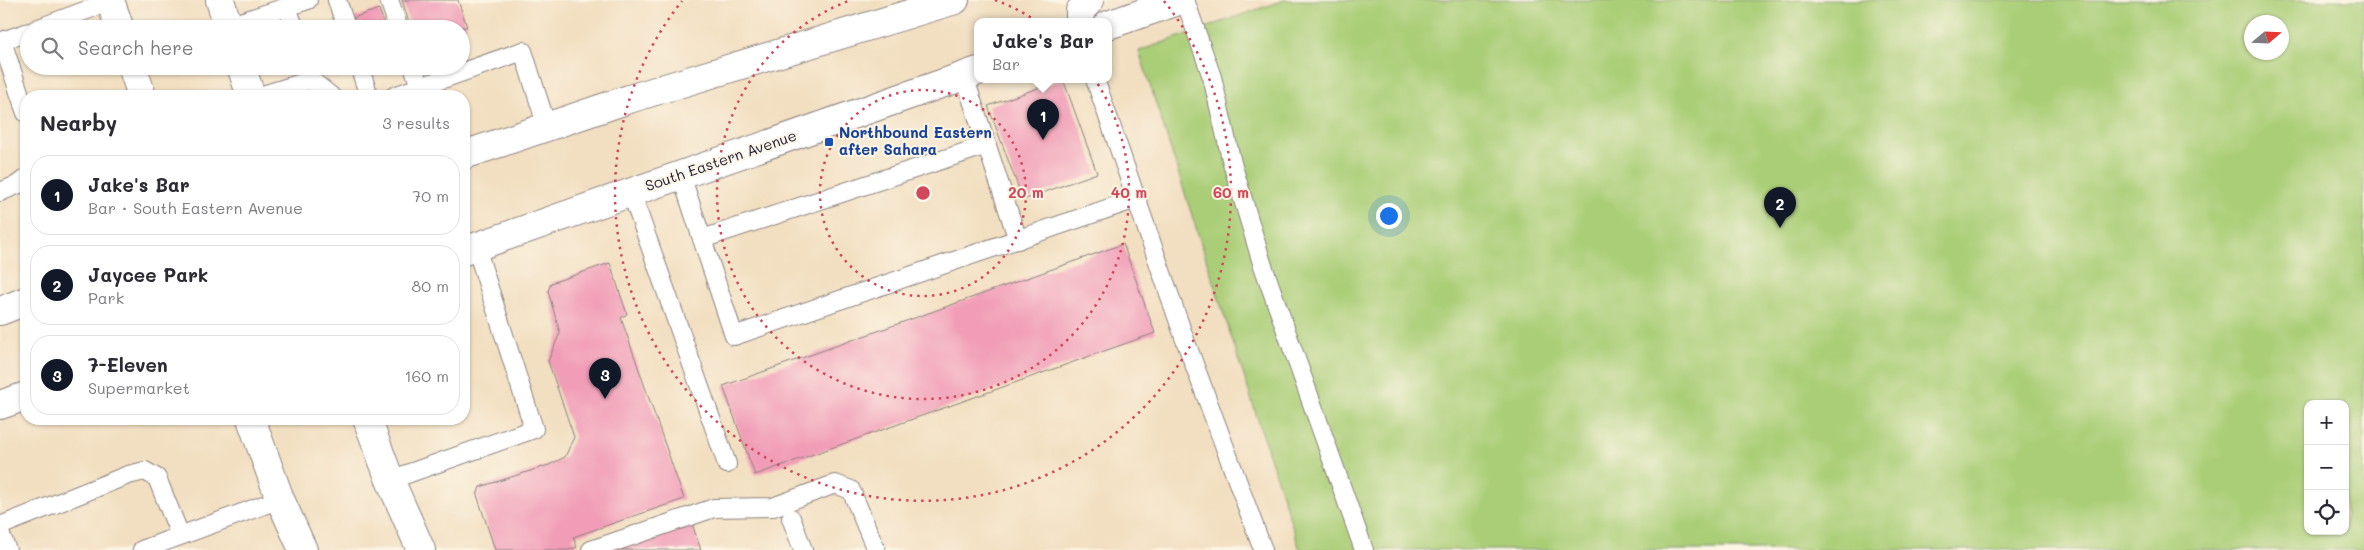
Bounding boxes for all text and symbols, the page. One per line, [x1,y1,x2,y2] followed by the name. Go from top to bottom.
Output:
[2244,15,2289,60] north arrow
[974,18,1112,83] popup
[20,20,470,75] search box
[992,28,1094,53] text: Jake's Bar
[38,34,66,62] icon: search
[78,35,194,60] text: Search here
[992,53,1020,74] text: Bar
[1027,99,1059,140] pin: 1
[40,109,117,136] text: Nearby
[382,112,450,133] text: 3 results
[839,122,992,159] place label: Northbound Eastern after Sahara
[642,125,799,195] street label: South Eastern Avenue
[823,136,835,148] marker: Northbound Eastern after Sahara
[88,172,190,197] text: Jake's Bar
[1008,182,1044,202] text: 20 m
[1111,182,1147,202] text: 40 m
[1213,182,1249,202] text: 60 m
[914,184,932,202] centre of rings
[53,185,61,206] text: 1
[412,185,449,206] text: 70 m
[1764,187,1796,228] pin: 2
[88,197,303,218] text: Bar · South Eastern Avenue
[1376,203,1402,229] your location
[88,262,208,287] text: Jaycee Park
[53,275,61,296] text: 2
[412,275,449,296] text: 80 m
[88,287,124,308] text: Park
[88,352,168,377] text: 7-Eleven
[589,358,621,399] pin: 3
[52,365,62,386] text: 3
[404,365,449,386] text: 160 m
[88,377,190,398] text: Supermarket
[2304,400,2349,535] map controls
[2304,400,2349,445] button: +
[2304,445,2349,490] button: −
[2304,490,2349,535] button: locate

